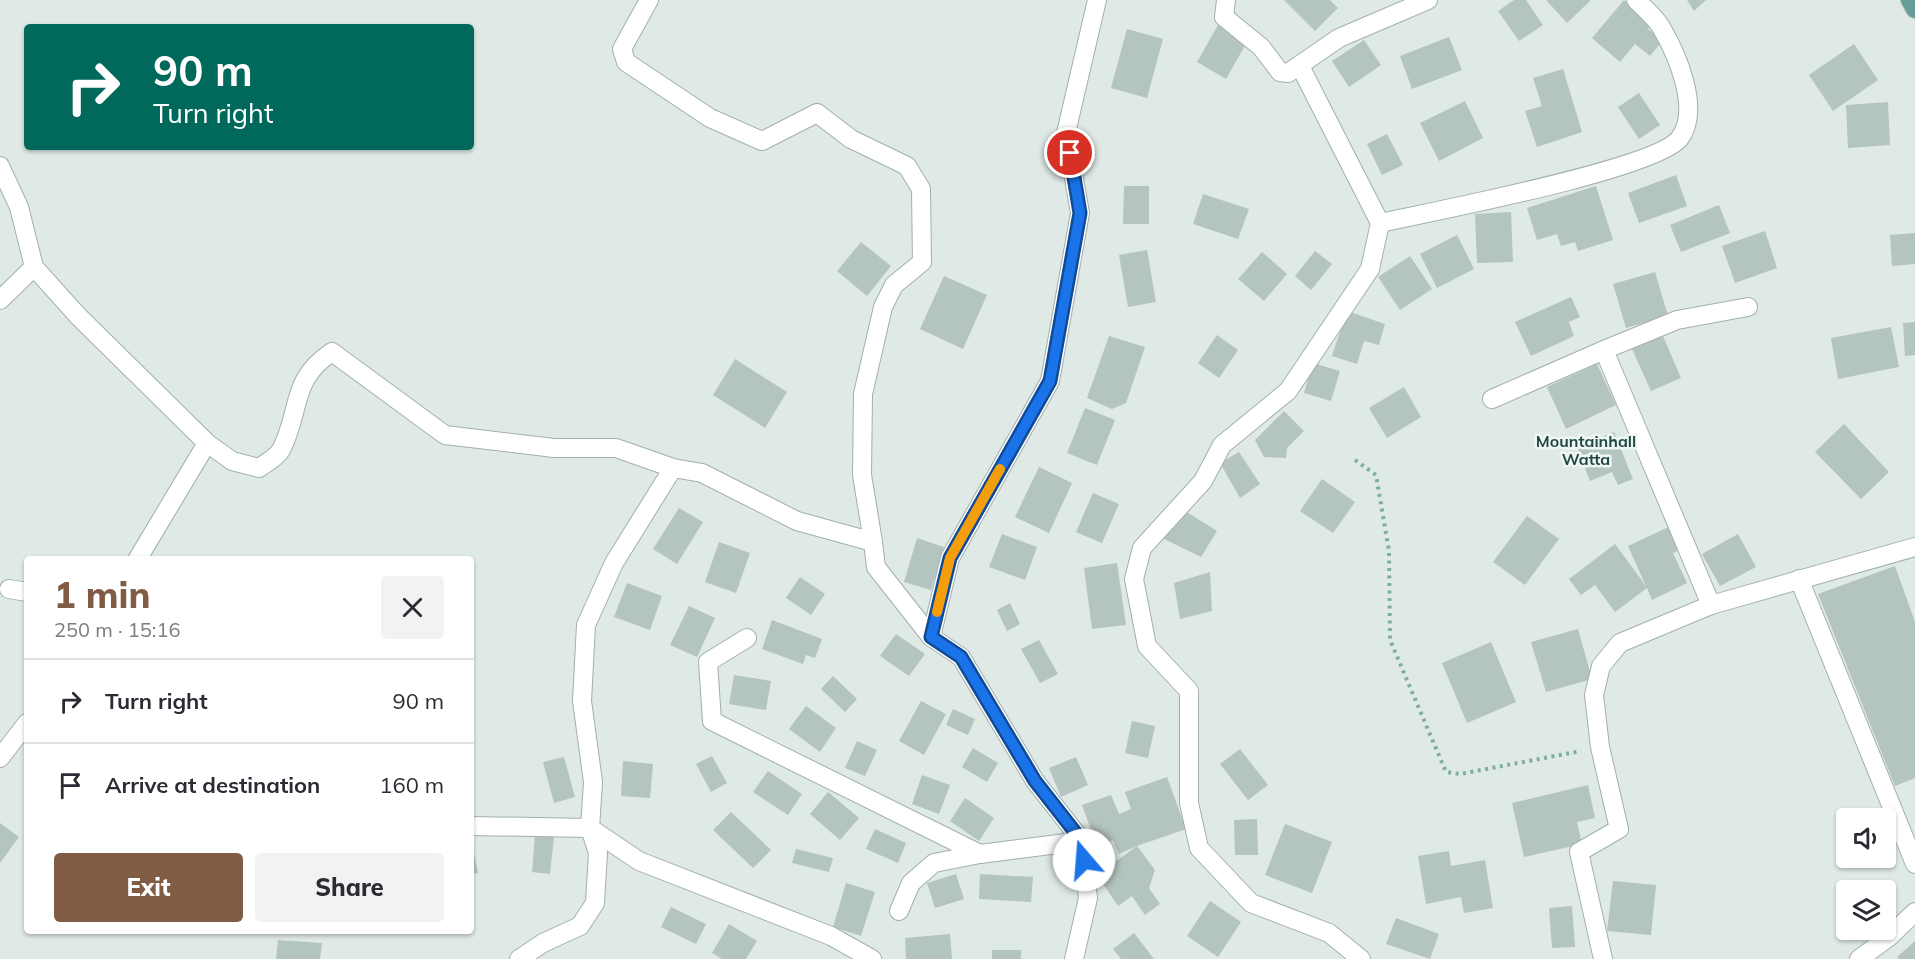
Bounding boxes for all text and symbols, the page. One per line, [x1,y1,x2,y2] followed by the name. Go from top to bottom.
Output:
[153,44,253,97] text: 90 m
[54,48,132,126] icon: right
[153,96,273,130] text: Turn right
[1044,127,1095,178] pin
[1053,136,1086,169] icon: arrive
[1536,431,1636,469] district label: Mountainhall Watta
[54,572,150,617] text: 1 min
[381,576,444,639] button: close
[54,617,180,642] text: 250 m · 15:16
[54,685,87,718] icon: right
[105,687,208,715] text: Turn right
[393,687,444,715] text: 90 m
[54,769,87,802] icon: arrive
[105,771,320,799] text: Arrive at destination
[379,771,444,799] text: 160 m
[1836,808,1896,940] map controls
[1836,808,1896,868] button: sound
[1052,828,1116,892] position arrow
[54,853,243,922] button: Exit
[255,853,444,922] button: Share
[1836,880,1896,940] button: layers

